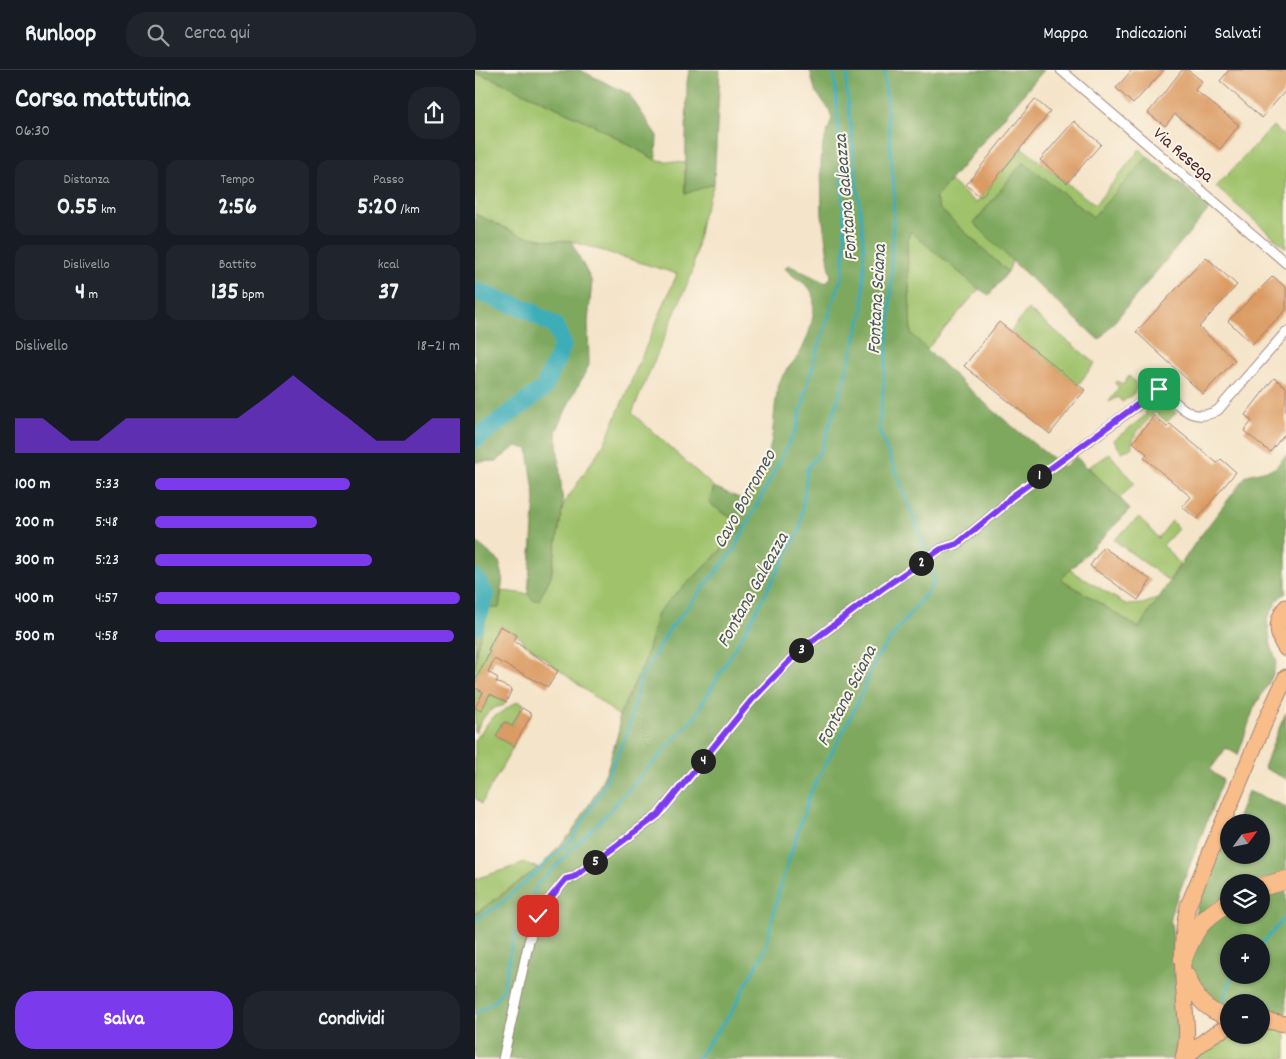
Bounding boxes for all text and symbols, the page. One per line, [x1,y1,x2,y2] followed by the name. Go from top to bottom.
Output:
[126,12,476,57] search box
[25,18,96,52] text: Runloop
[144,21,172,49] icon: search
[184,21,250,48] text: Cerca qui
[1043,22,1087,47] text: Mappa
[1115,22,1186,47] text: Indicazioni
[1214,22,1261,47] text: Salvati
[15,81,190,121] text: Corsa mattutina
[408,87,460,139] button: share
[15,120,50,143] text: 06:30
[1147,122,1219,190] street label: Via Resega
[828,132,866,262] water label: Fontana Galeazza
[64,170,109,190] text: Distanza
[220,170,255,190] text: Tempo
[373,170,404,190] text: Passo
[57,190,98,226] text: 0.55
[218,190,257,226] text: 2:56
[357,190,397,226] text: 5:20
[98,200,116,220] text: km
[397,200,420,220] text: /km
[862,243,895,355] water label: Fontana Sciana
[63,255,110,275] text: Dislivello
[219,255,256,275] text: Battito
[378,255,399,275] text: kcal
[75,275,85,311] text: 4
[211,275,239,311] text: 135
[378,275,399,311] text: 37
[85,285,98,305] text: m
[239,285,264,305] text: bpm
[15,335,68,358] text: Dislivello
[417,335,460,358] text: 18–21 m
[1138,368,1180,410] pin
[1145,375,1173,403] icon: arrive
[708,444,785,554] water label: Cavo Borromeo
[1027,464,1051,488] pin: 1
[1038,466,1041,486] text: 1
[15,473,51,496] text: 100 m
[95,473,119,496] text: 5:33
[15,511,54,534] text: 200 m
[95,511,118,534] text: 5:48
[711,528,797,653] water label: Fontana Galeazza
[15,549,54,572] text: 300 m
[95,549,119,572] text: 5:23
[909,550,933,576] pin: 2
[918,553,925,573] text: 2
[15,587,54,610] text: 400 m
[95,587,118,610] text: 4:57
[15,625,55,648] text: 500 m
[95,625,118,648] text: 4:58
[789,638,813,662] pin: 3
[798,640,805,660] text: 3
[811,641,886,752] water label: Fontana Sciana
[691,748,715,774] pin: 4
[701,751,706,771] text: 4
[1220,814,1270,864] north arrow
[1220,814,1270,1044] map controls
[583,850,607,874] pin: 5
[592,852,599,872] text: 5
[1220,874,1270,924] button: layers
[517,895,559,937] pin
[524,902,552,930] icon: check
[1220,934,1270,984] button: +
[15,991,233,1049] button: Salva
[243,991,460,1049] button: Condividi
[1220,994,1270,1044] button: −

